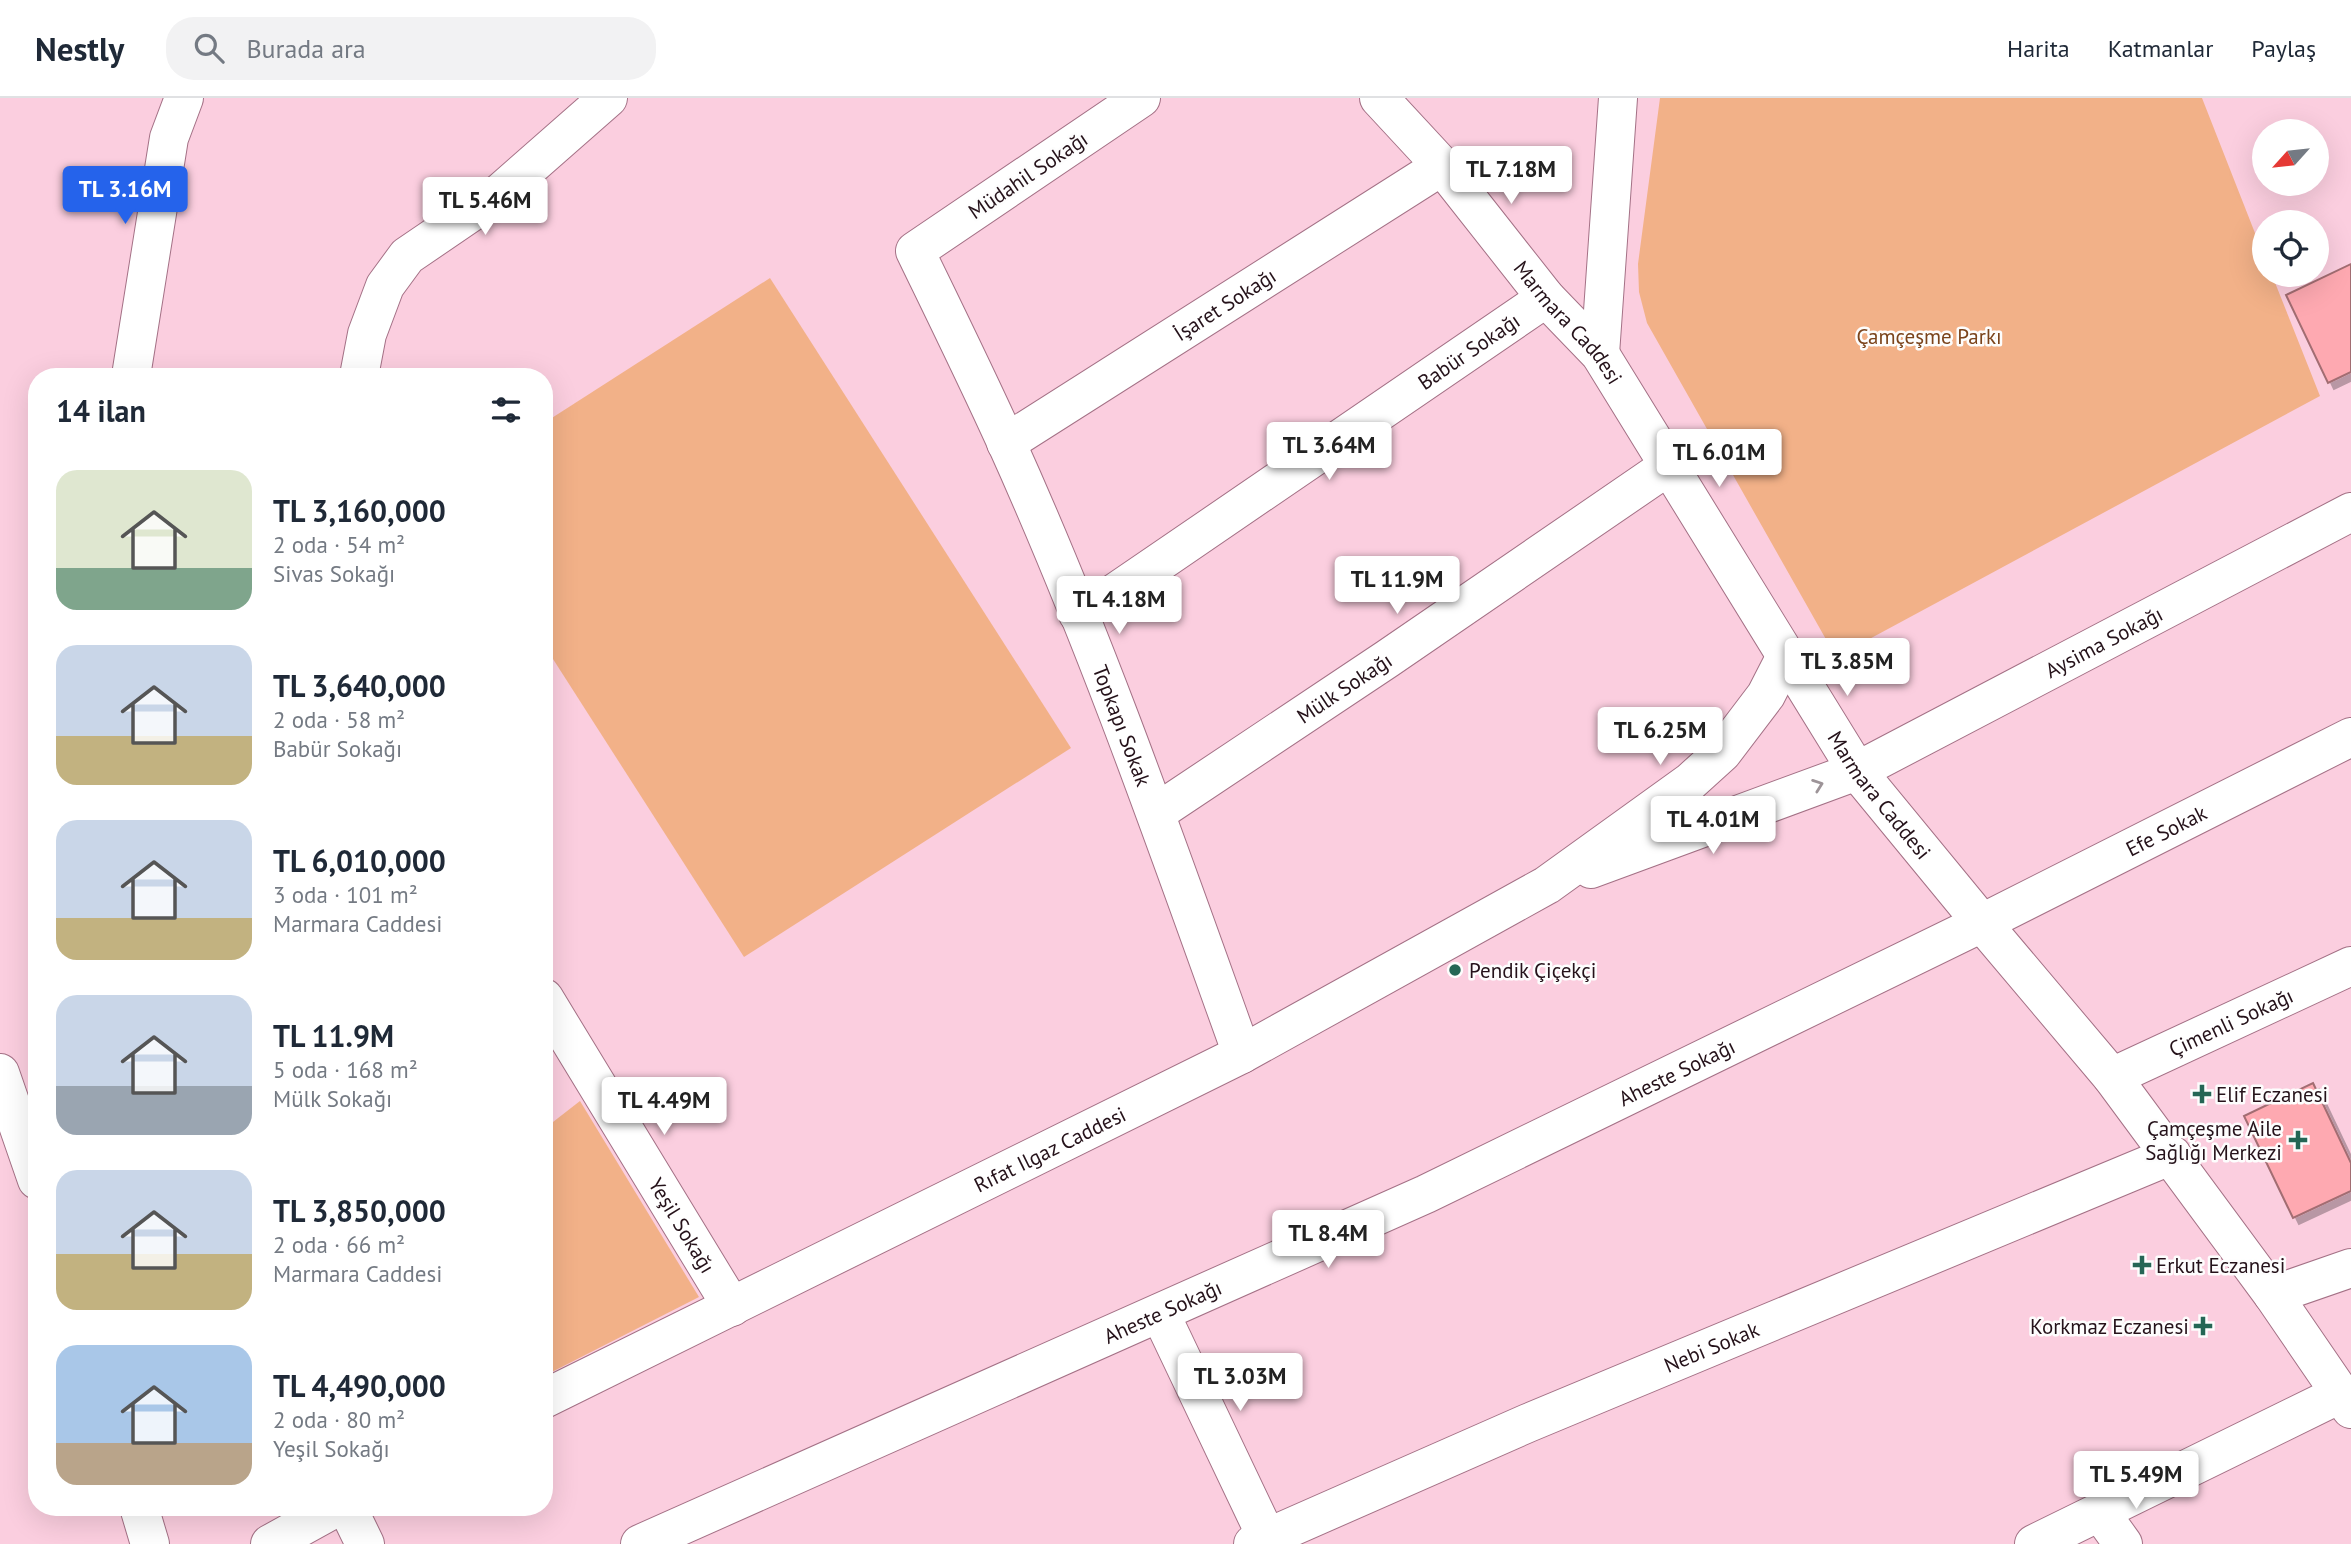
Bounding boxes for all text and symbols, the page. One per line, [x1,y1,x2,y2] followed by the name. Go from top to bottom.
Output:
[166,17,656,80] search box
[35,27,124,70] text: Nestly
[190,29,228,67] icon: search
[246,32,366,65] text: Burada ara
[2007,33,2070,64] text: Harita
[2108,33,2213,64] text: Katmanlar
[2251,33,2316,64] text: Paylaş
[2252,119,2329,196] north arrow
[2252,119,2329,287] map controls
[963,125,1093,225] street label: Müdahil Sokağı
[1439,146,1583,206] pin: TL 7.18M
[1466,154,1556,183] text: TL 7.18M
[53,166,197,226] pin: TL 3.16M
[79,174,171,203] text: TL 3.16M
[413,178,557,237] pin: TL 5.46M
[439,185,531,214] text: TL 5.46M
[2252,210,2329,287] button: locate
[1508,255,1629,389] street label: Marmara Caddesi
[1169,262,1281,347] street label: İşaret Sokağı
[1412,307,1525,395] street label: Babür Sokağı
[1856,323,2002,350] park label: Çamçeşme Parkı
[56,391,146,430] text: 14 ilan
[487,391,525,429] icon: filters
[1257,422,1401,482] pin: TL 3.64M
[1283,430,1375,459] text: TL 3.64M
[1647,430,1791,489] pin: TL 6.01M
[1673,437,1765,466] text: TL 6.01M
[273,491,446,530] text: TL 3,160,000
[112,498,196,582] icon: home
[273,530,405,559] text: 2 oda · 54 m²
[1325,556,1469,616] pin: TL 11.9M
[273,559,395,588] text: Sivas Sokağı
[1351,564,1443,593] text: TL 11.9M
[1047,576,1191,636] pin: TL 4.18M
[1073,584,1165,613] text: TL 4.18M
[2040,600,2167,684] street label: Aysima Sokağı
[1775,638,1919,698] pin: TL 3.85M
[1291,646,1397,729] street label: Mülk Sokağı
[1801,646,1893,675] text: TL 3.85M
[1087,661,1158,790] street label: Topkapı Sokak
[273,666,446,705] text: TL 3,640,000
[112,673,196,757] icon: home
[273,705,405,734] text: 2 oda · 58 m²
[1588,708,1732,767] pin: TL 6.25M
[1614,715,1706,744] text: TL 6.25M
[1822,726,1937,865] street label: Marmara Caddesi
[273,734,402,763] text: Babür Sokağı
[1812,779,1824,793] one-way arrow
[1641,796,1785,856] pin: TL 4.01M
[2121,799,2211,862] street label: Efe Sokak
[1667,804,1759,833] text: TL 4.01M
[273,841,446,880] text: TL 6,010,000
[112,848,196,932] icon: home
[273,880,418,909] text: 3 oda · 101 m²
[273,909,442,938] text: Marmara Caddesi
[1469,957,1596,984] place label: Pendik Çiçekçi
[1447,962,1463,978] marker: Pendik Çiçekçi
[2164,981,2297,1062] street label: Çimenli Sokağı
[273,1016,394,1055] text: TL 11.9M
[112,1023,196,1107] icon: home
[1614,1032,1739,1112] street label: Aheste Sokağı
[273,1055,418,1084] text: 5 oda · 168 m²
[592,1077,736,1137] pin: TL 4.49M
[2216,1081,2328,1108] place label: Elif Eczanesi
[273,1084,392,1113] text: Mülk Sokağı
[618,1085,710,1114] text: TL 4.49M
[2194,1086,2210,1102] marker: Elif Eczanesi
[969,1100,1130,1198] street label: Rıfat Ilgaz Caddesi
[2145,1115,2282,1166] place label: Çamçeşme Aile Sağlığı Merkezi
[2288,1130,2308,1150] marker: Çamçeşme Aile Sağlığı Merkezi
[643,1173,722,1278] street label: Yeşil Sokağı
[273,1191,446,1230] text: TL 3,850,000
[112,1198,196,1282] icon: home
[1263,1210,1393,1270] pin: TL 8.4M
[1288,1218,1368,1247] text: TL 8.4M
[273,1230,405,1259] text: 2 oda · 66 m²
[2156,1252,2285,1279] place label: Erkut Eczanesi
[2134,1257,2150,1273] marker: Erkut Eczanesi
[273,1259,442,1288] text: Marmara Caddesi
[1099,1273,1226,1349] street label: Aheste Sokağı
[2030,1313,2189,1340] place label: Korkmaz Eczanesi
[1660,1315,1763,1378] street label: Nebi Sokak
[2195,1318,2211,1334] marker: Korkmaz Eczanesi
[1168,1354,1312,1413] pin: TL 3.03M
[1194,1361,1286,1390] text: TL 3.03M
[273,1366,446,1405] text: TL 4,490,000
[112,1373,196,1457] icon: home
[273,1405,405,1434] text: 2 oda · 80 m²
[273,1434,390,1463] text: Yeşil Sokağı
[2064,1452,2208,1511] pin: TL 5.49M
[2090,1459,2182,1488] text: TL 5.49M

